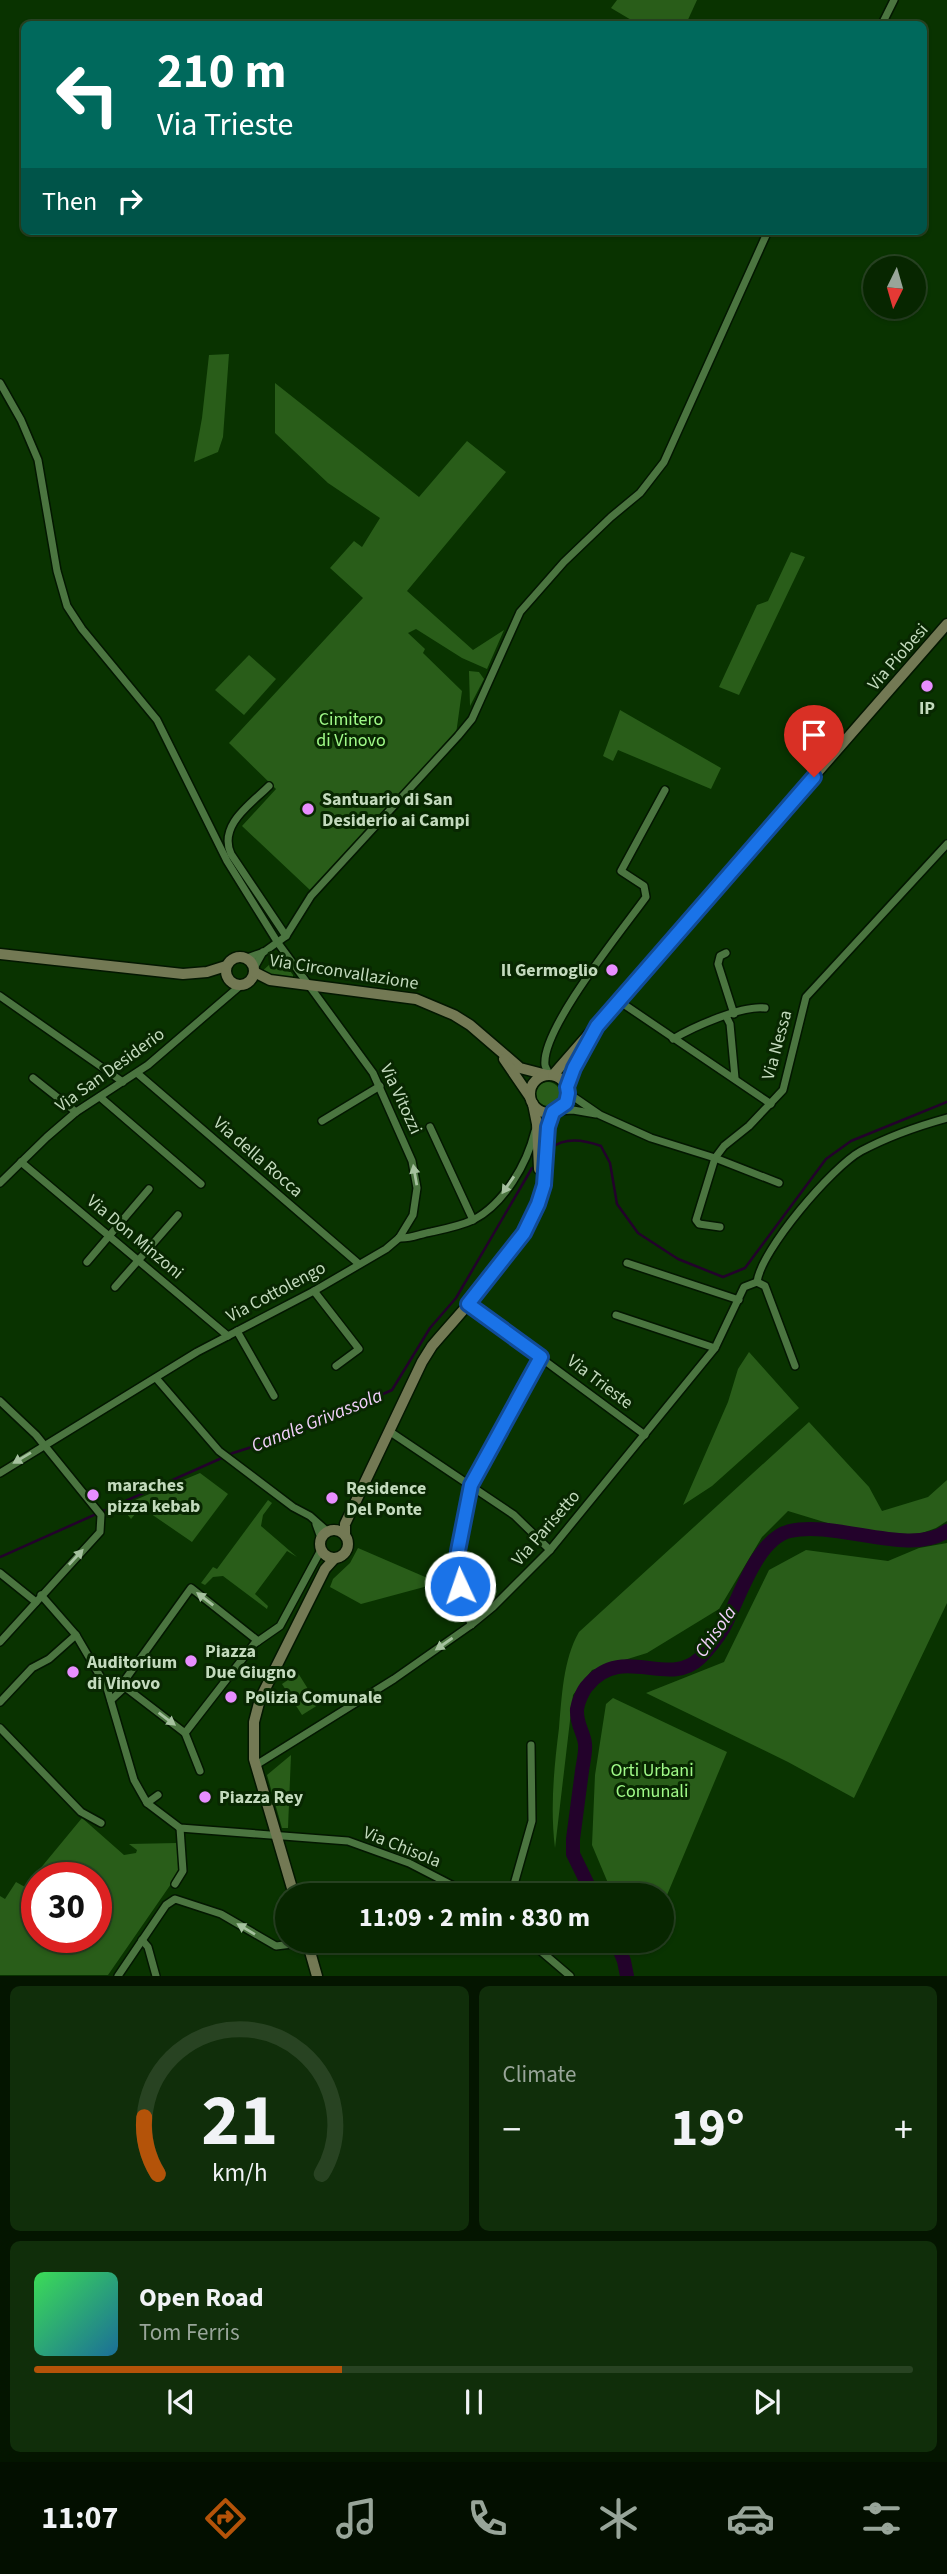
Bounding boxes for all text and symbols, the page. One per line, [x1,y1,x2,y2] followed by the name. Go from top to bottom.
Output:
[157,37,286,107] text: 210 m
[42,49,133,140] icon: left
[157,102,293,148] text: Via Trieste
[111,182,149,220] icon: right
[42,183,97,220] text: Then
[863,256,926,318] north arrow
[863,256,926,319] map controls
[862,618,934,696] street label: Via Piobesi
[919,678,935,694] marker: IP
[919,696,935,721] place label: IP
[784,705,844,777] pin
[316,707,386,753] park label: Cimitero di Vinovo
[795,716,833,754] icon: arrive
[322,787,470,833] place label: Santuario di San Desiderio ai Campi
[300,801,316,817] marker: Santuario di San Desiderio ai Campi
[268,948,420,996] street label: Via Circonvallazione
[501,958,598,983] place label: Il Germoglio
[604,962,620,978] marker: Il Germoglio
[756,1007,798,1083] street label: Via Nessa
[50,1022,170,1118] street label: Via San Desiderio
[374,1060,428,1138] street label: Via Vitozzi
[208,1111,308,1203] street label: Via della Rocca
[409,1164,420,1186] one-way arrow
[501,1176,515,1194] one-way arrow
[81,1189,189,1285] street label: Via Don Minzoni
[222,1255,330,1329] street label: Via Cottolengo
[562,1349,638,1415] street label: Via Trieste
[247,1382,387,1460] water label: Canale Grivassola
[12,1452,31,1465] one-way arrow
[107,1473,200,1519] place label: maraches pizza kebab
[346,1476,426,1522] place label: Residence Del Ponte
[506,1485,586,1571] street label: Via Parisetto
[85,1487,101,1503] marker: maraches pizza kebab
[324,1490,340,1506] marker: Residence Del Ponte
[68,1548,84,1566] one-way arrow
[423,1549,497,1623] position arrow
[196,1591,214,1606] one-way arrow
[689,1601,743,1663] water label: Chisola
[435,1637,453,1651] one-way arrow
[205,1639,296,1685] place label: Piazza Due Giugno
[86,1650,177,1696] place label: Auditorium di Vinovo
[183,1653,199,1669] marker: Piazza Due Giugno
[65,1664,81,1680] marker: Auditorium di Vinovo
[245,1685,382,1710] place label: Polizia Comunale
[223,1689,239,1705] marker: Polizia Comunale
[158,1712,176,1726] one-way arrow
[610,1758,694,1804] park label: Orti Urbani Comunali
[219,1785,304,1810] place label: Piazza Rey
[197,1789,213,1805] marker: Piazza Rey
[359,1820,445,1874] street label: Via Chisola
[21,1862,112,1953] speed limit sign: 30
[359,1899,590,1936] text: 11:09 · 2 min · 830 m
[236,1923,255,1935] one-way arrow
[503,2058,576,2091] text: Climate
[201,2070,278,2174] text: 21
[671,2092,745,2166] text: 19°
[503,2103,521,2157] text: −
[894,2103,913,2157] text: +
[212,2155,267,2191] text: km/h
[139,2279,264,2316] text: Open Road
[139,2316,240,2349] text: Tom Ferris
[162,2383,200,2421] icon: previous
[455,2383,493,2421] icon: pause
[748,2383,786,2421] icon: next
[201,2494,250,2543] icon: directions
[332,2494,381,2543] icon: music
[463,2494,512,2543] icon: phone
[594,2494,643,2543] icon: climate
[726,2494,775,2543] icon: car
[857,2494,906,2543] icon: filters
[41,2495,118,2541] text: 11:07

